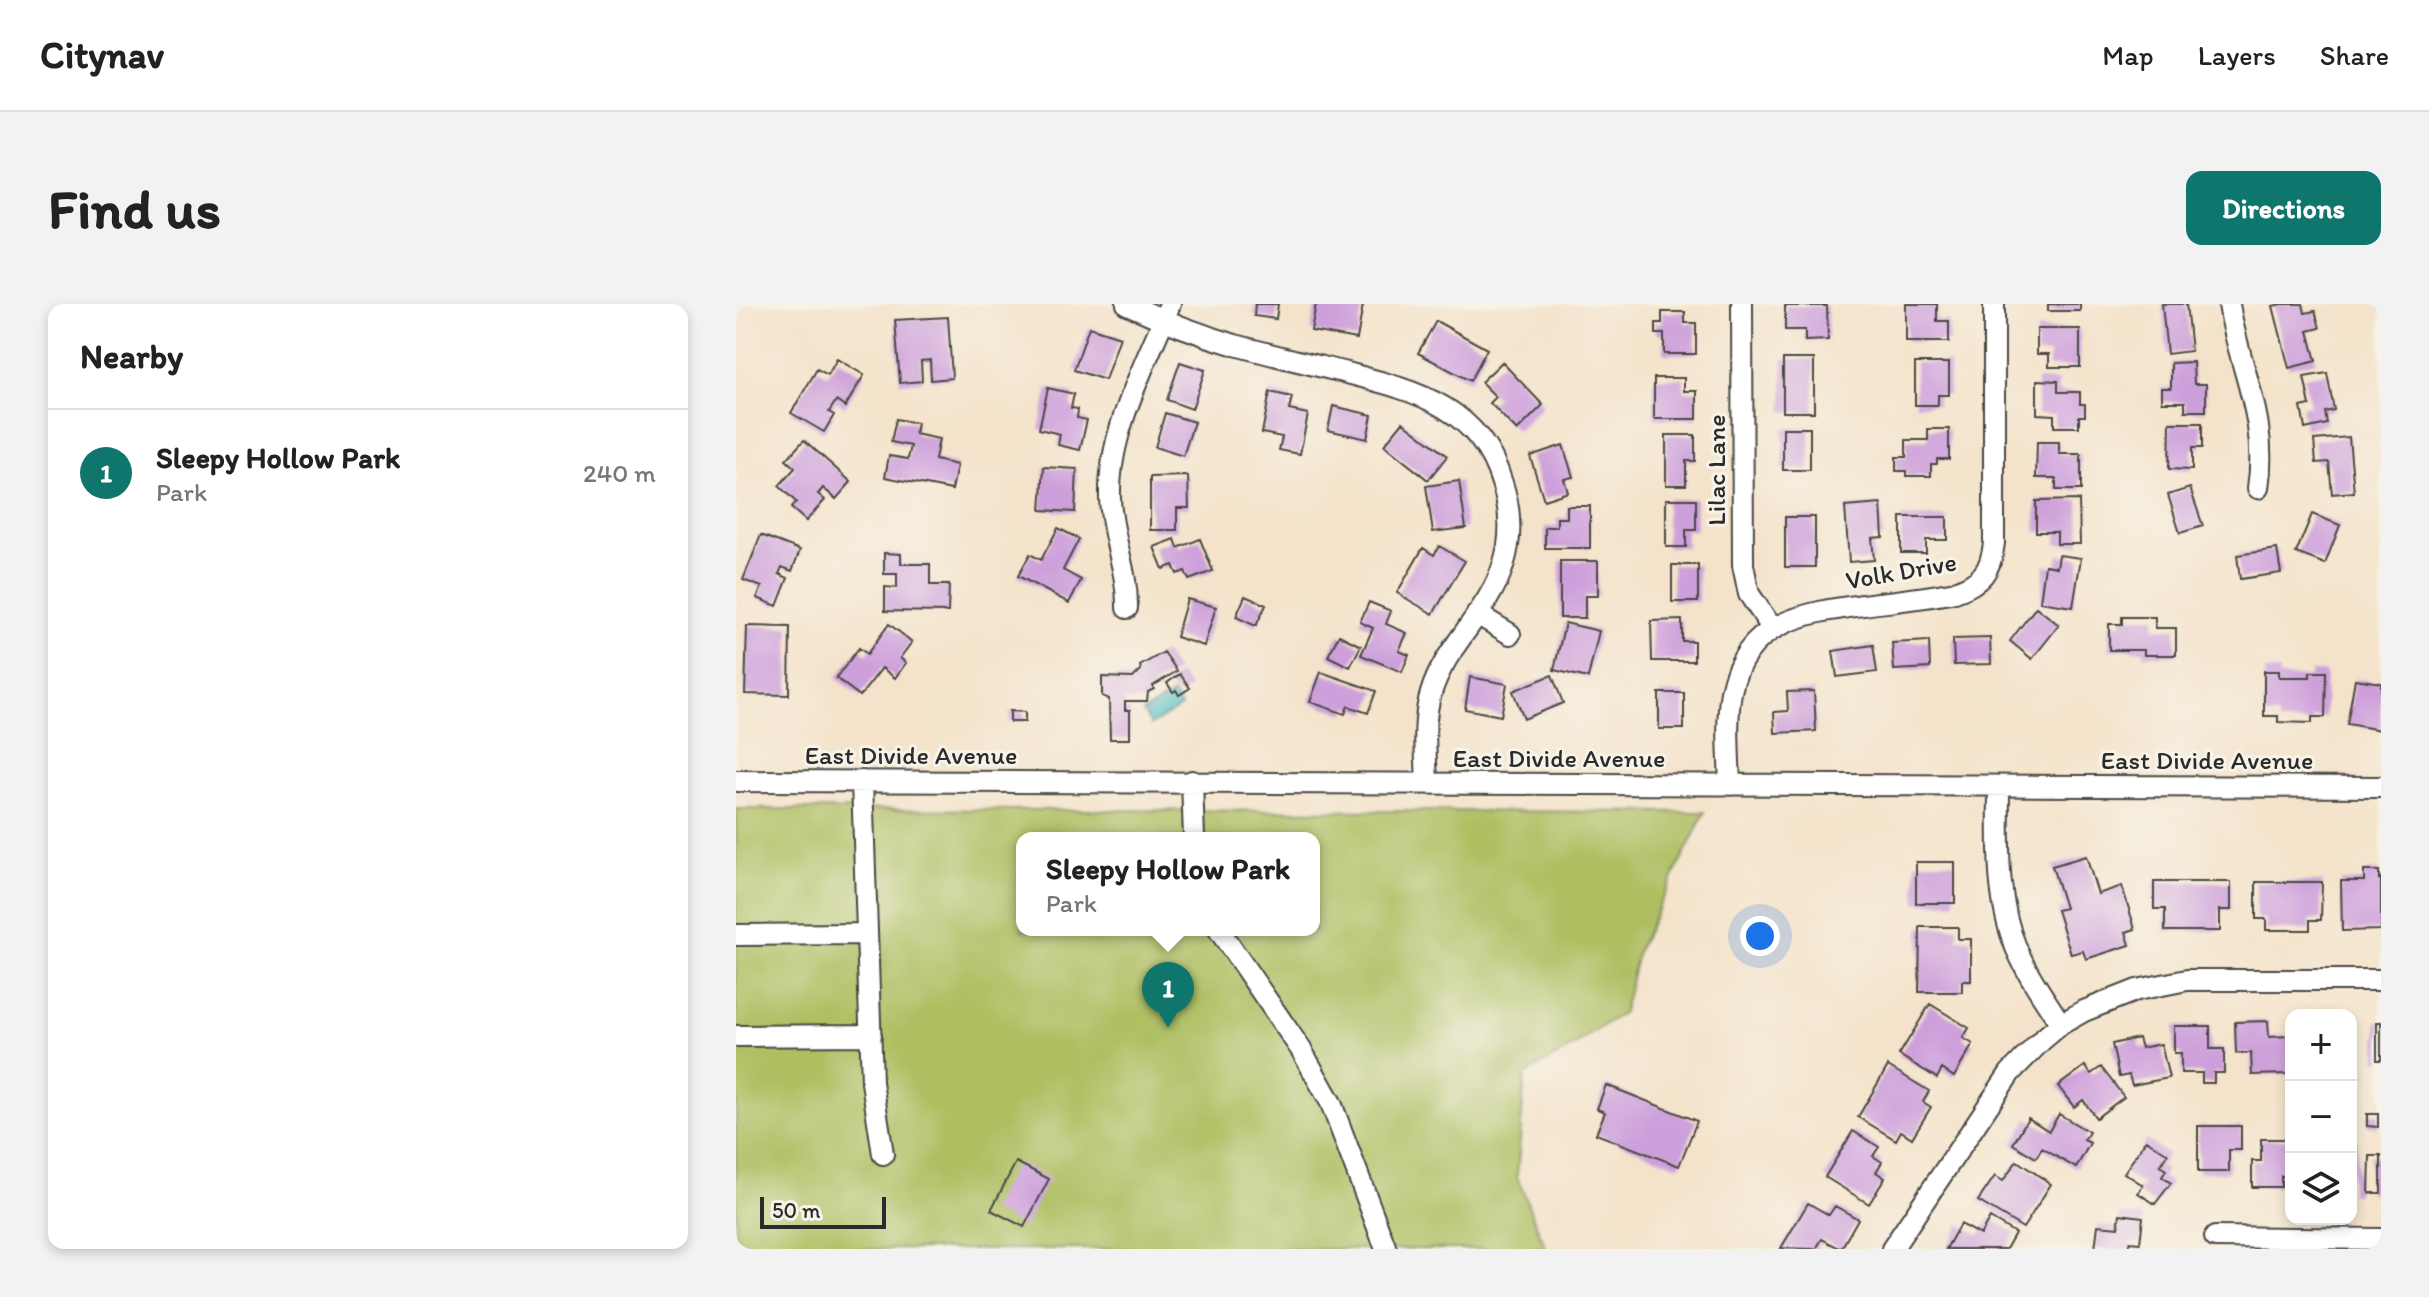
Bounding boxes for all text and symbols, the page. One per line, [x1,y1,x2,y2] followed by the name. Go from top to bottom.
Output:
[40,32,164,78] text: Citynav
[2102,38,2154,72] text: Map
[2198,38,2276,72] text: Layers
[2320,38,2389,72] text: Share
[2186,171,2381,245] button: Directions
[48,175,221,242] text: Find us
[80,336,183,377] text: Nearby
[1700,414,1732,526] street label: Lilac Lane
[156,439,400,476] text: Sleepy Hollow Park
[100,457,112,489] text: 1
[583,457,656,489] text: 240 m
[156,476,207,508] text: Park
[1843,546,1959,596] street label: Volk Drive
[805,739,1017,771] street label: East Divide Avenue
[1453,742,1665,774] street label: East Divide Avenue
[2101,744,2313,776] street label: East Divide Avenue
[1016,832,1320,936] popup
[1046,850,1290,887] text: Sleepy Hollow Park
[1046,887,1097,919] text: Park
[1740,916,1780,956] your location
[1142,962,1194,1028] pin: 1
[2285,1009,2357,1225] map controls
[2285,1009,2357,1081] button: +
[2285,1081,2357,1153] button: −
[2285,1153,2357,1225] button: layers
[760,1193,886,1229] scale bar
[772,1197,821,1224] text: 50 m

